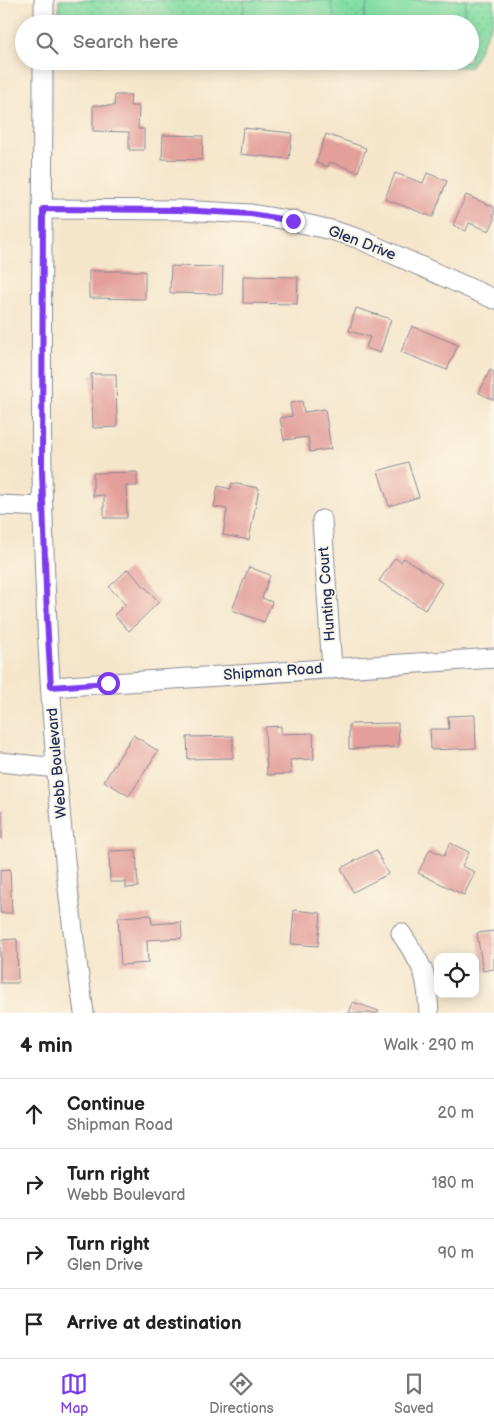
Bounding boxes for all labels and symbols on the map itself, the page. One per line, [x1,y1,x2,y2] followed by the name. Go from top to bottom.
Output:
[282,210,305,233] route end
[325,221,399,265] street label: Glen Drive
[314,546,340,642] street label: Hunting Court
[223,659,323,685] street label: Shipman Road
[97,672,120,695] route start
[43,707,71,819] street label: Webb Boulevard

